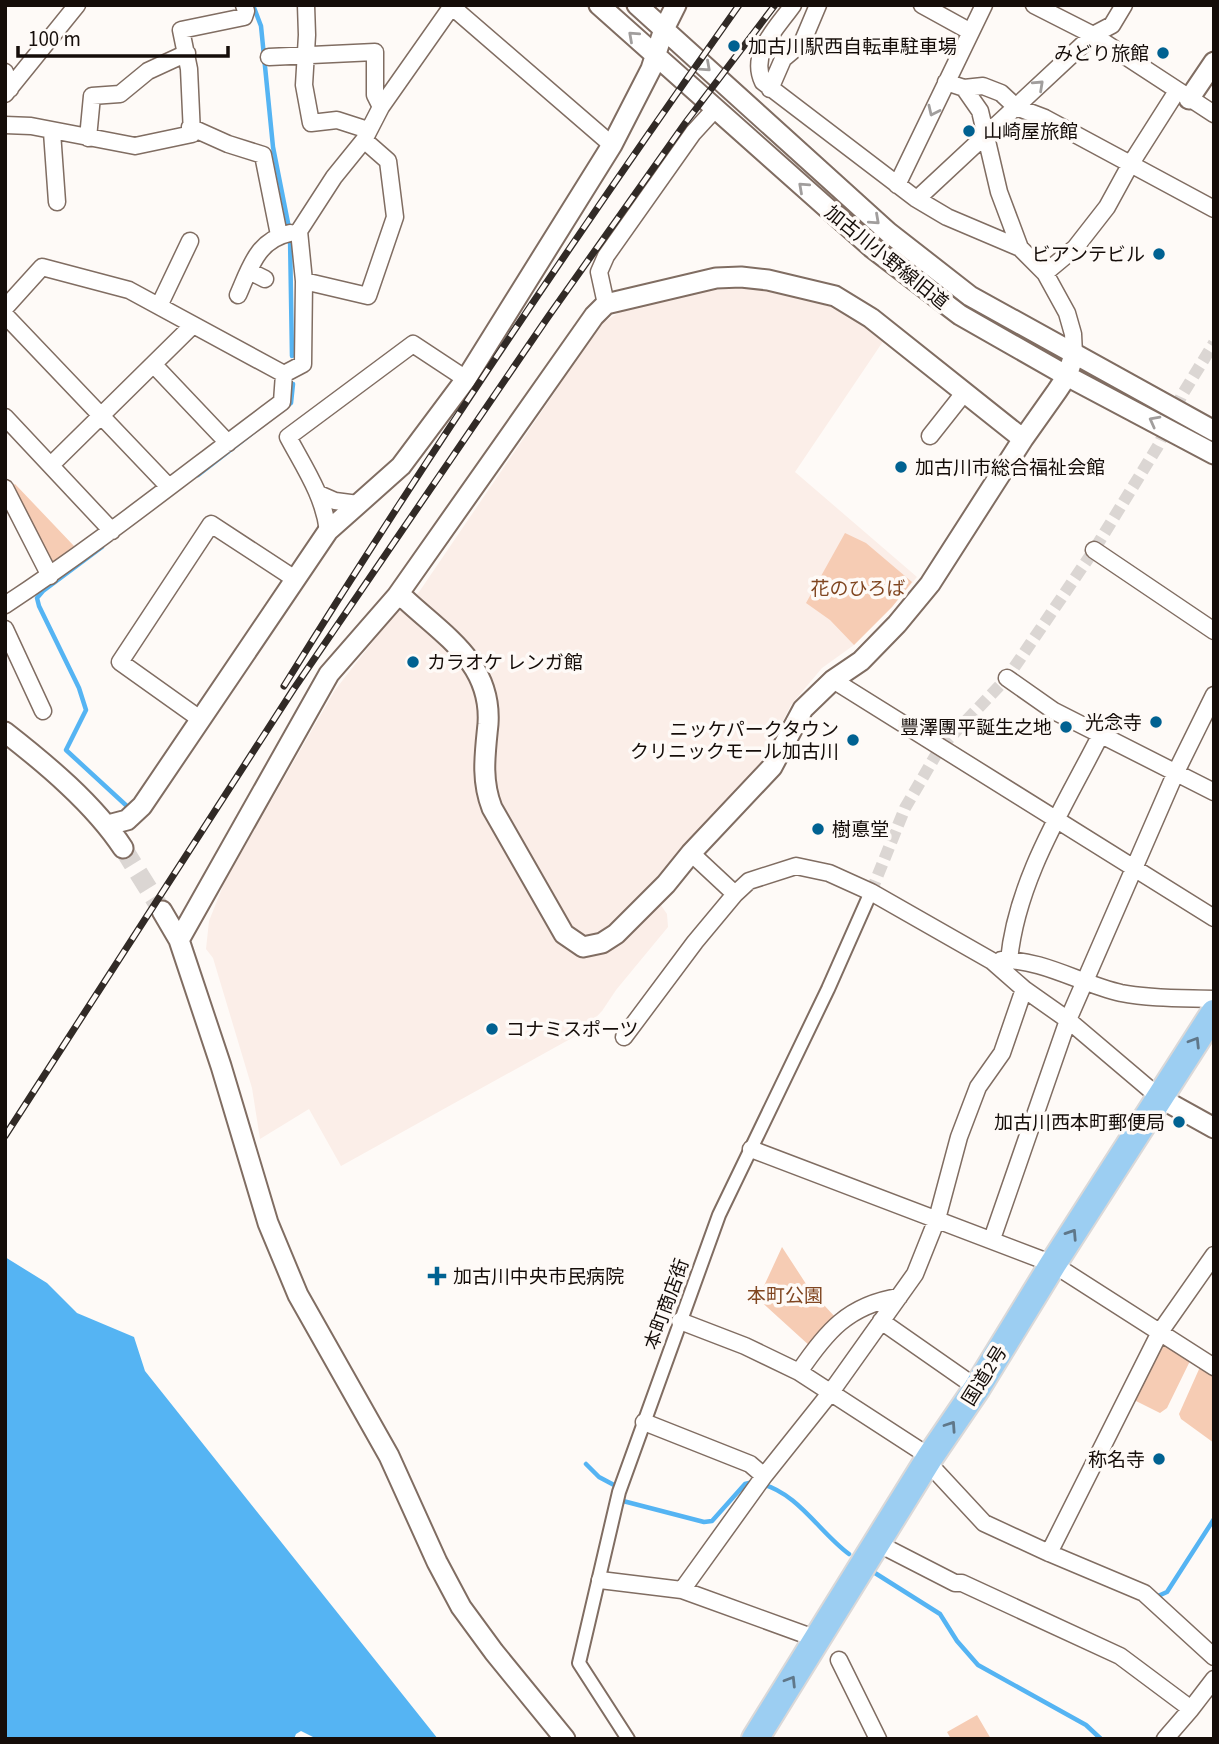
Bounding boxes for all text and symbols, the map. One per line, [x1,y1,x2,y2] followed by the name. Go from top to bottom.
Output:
[18,14,228,58] scale bar
[28,24,81,54] text: 100 m
[628,32,641,44] one-way arrow
[748,34,957,61] place label: 加古川駅西自転車駐車場
[726,38,742,54] marker: 加古川駅西自転車駐車場
[1054,41,1149,68] place label: みどり旅館
[1155,45,1171,61] marker: みどり旅館
[698,59,711,71] one-way arrow
[1031,81,1044,94] one-way arrow
[927,104,941,116] one-way arrow
[983,119,1078,146] place label: 山崎屋旅館
[961,123,977,139] marker: 山崎屋旅館
[798,183,811,195] one-way arrow
[818,200,954,316] street label: 加古川小野線旧道
[867,212,880,224] one-way arrow
[1032,242,1145,269] place label: ビアンテビル
[1151,246,1167,262] marker: ビアンテビル
[1148,416,1161,430] one-way arrow
[915,455,1105,482] place label: 加古川市総合福祉会館
[893,459,909,475] marker: 加古川市総合福祉会館
[810,576,906,603] park label: 花のひろば
[427,650,583,677] place label: カラオケ レンガ館
[405,654,421,670] marker: カラオケ レンガ館
[1085,710,1142,737] place label: 光念寺
[1148,714,1164,730] marker: 光念寺
[900,715,1052,742] place label: 豐澤團平誕生之地
[630,717,839,766] place label: ニッケパークタウン クリニックモール加古川
[1058,719,1074,735] marker: 豐澤團平誕生之地
[845,732,861,748] marker: ニッケパークタウン クリニックモール加古川
[832,817,889,844] place label: 樹悳堂
[810,821,826,837] marker: 樹悳堂
[506,1017,639,1044] place label: コナミスポーツ
[484,1021,500,1037] marker: コナミスポーツ
[1187,1037,1200,1050] one-way arrow
[994,1110,1165,1137] place label: 加古川西本町郵便局
[1171,1114,1187,1130] marker: 加古川西本町郵便局
[1064,1228,1077,1241] one-way arrow
[638,1255,696,1354] street label: 本町商店街
[453,1264,624,1291] place label: 加古川中央市民病院
[427,1266,447,1286] marker: 加古川中央市民病院
[747,1283,823,1310] park label: 本町公園
[956,1340,1014,1411] street label: 国道2号
[943,1421,955,1434] one-way arrow
[1088,1447,1145,1474] place label: 称名寺
[1151,1451,1167,1467] marker: 称名寺
[783,1676,796,1689] one-way arrow

